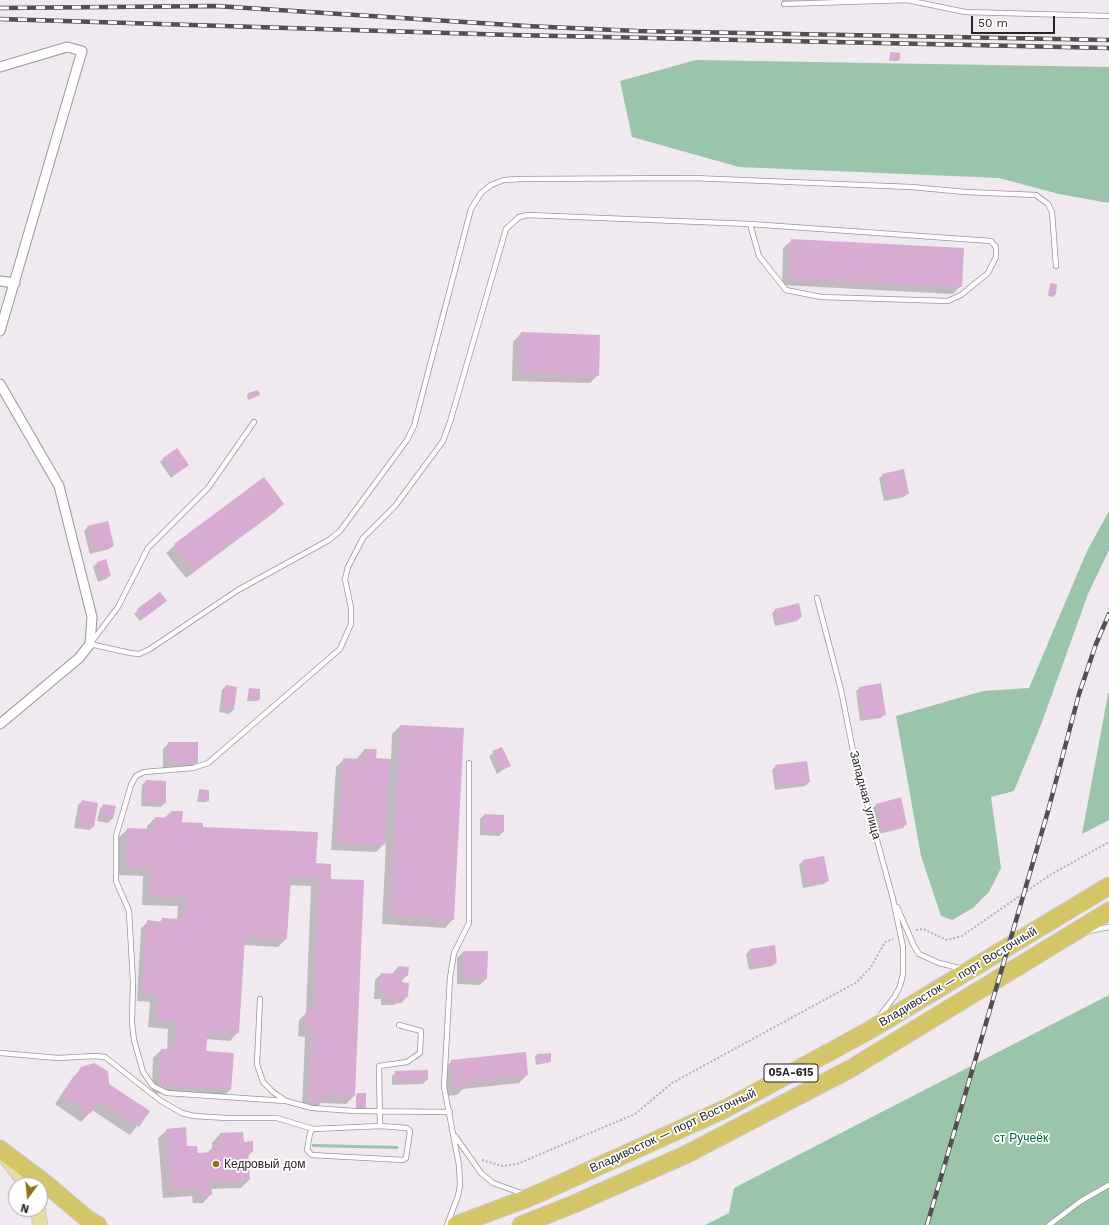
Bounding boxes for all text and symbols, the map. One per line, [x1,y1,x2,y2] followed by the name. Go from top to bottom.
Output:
[973,8,1057,34] scale bar
[978,16,1008,30] text: 50 m
[846,749,884,841] street label: Западная улица
[876,924,1040,1030] street label: Владивосток — порт Восточный
[764,1064,818,1082] road number: 05А-615
[588,1086,758,1176] street label: Владивосток — порт Восточный
[994,1131,1048,1145] park label: ст Ручеёк
[224,1157,305,1171] place label: Кедровый дом
[211,1159,221,1169] marker: Кедровый дом
[8,1177,48,1217] north arrow
[19,1201,31,1215] text: N

